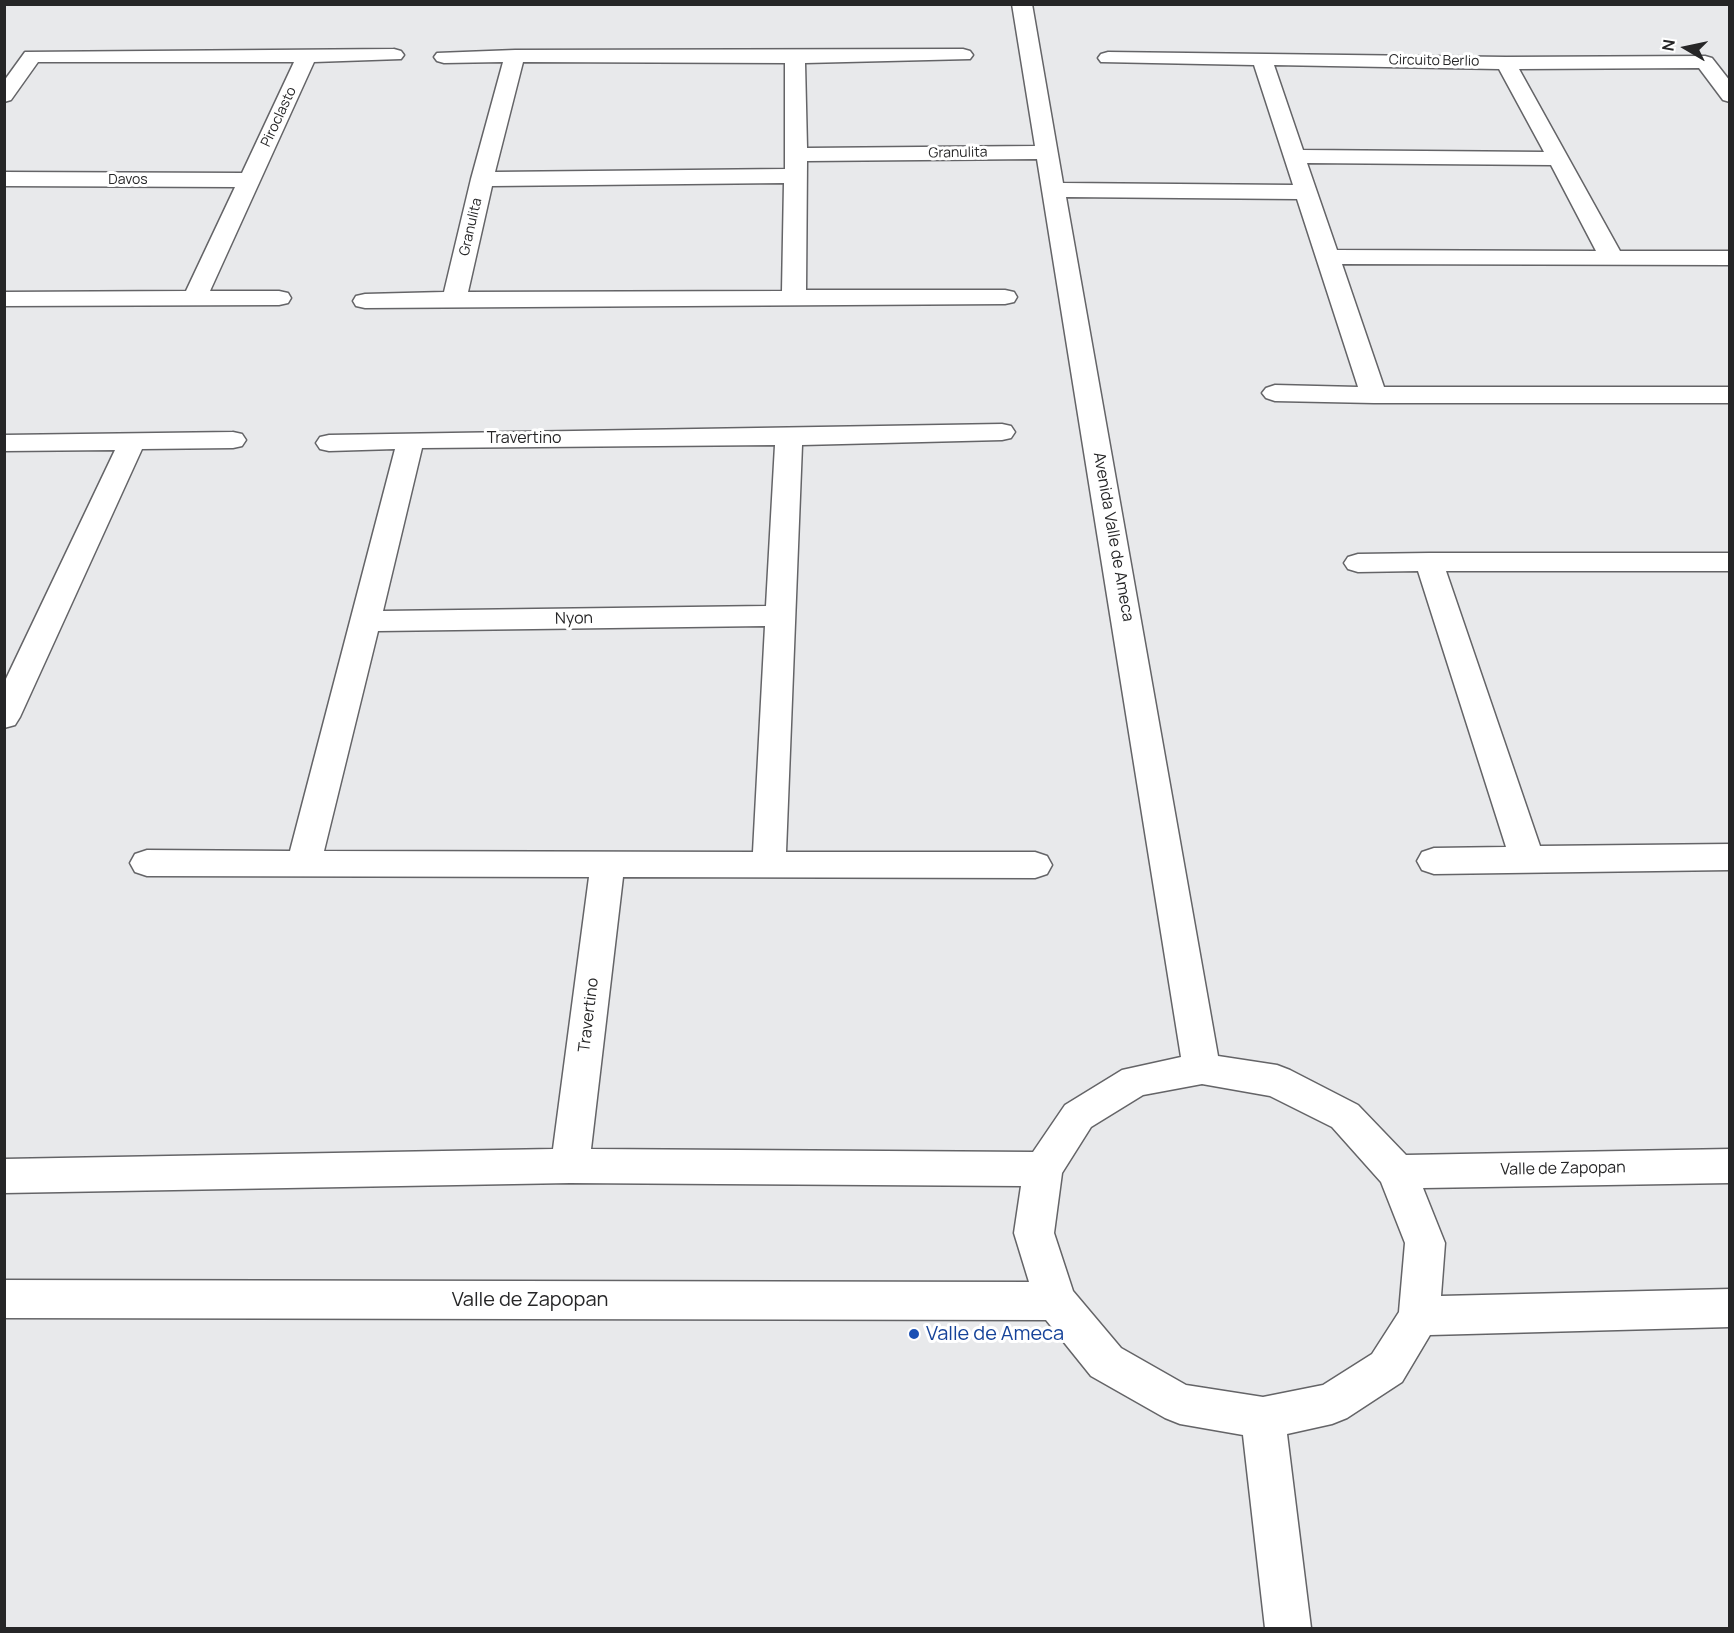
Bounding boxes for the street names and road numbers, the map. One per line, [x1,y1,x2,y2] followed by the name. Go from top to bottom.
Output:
[1389,52,1479,70] street label: Circuito Berlio
[258,84,300,150] street label: Piroclasto
[928,144,988,162] street label: Granulita
[108,172,148,188] street label: Davos
[456,196,486,258] street label: Granulita
[487,429,561,449] street label: Travertino
[1089,451,1137,623] street label: Avenida Valle de Ameca
[555,609,593,629] street label: Nyon
[575,977,603,1053] street label: Travertino
[1500,1158,1626,1180] street label: Valle de Zapopan
[452,1288,608,1312] street label: Valle de Zapopan

